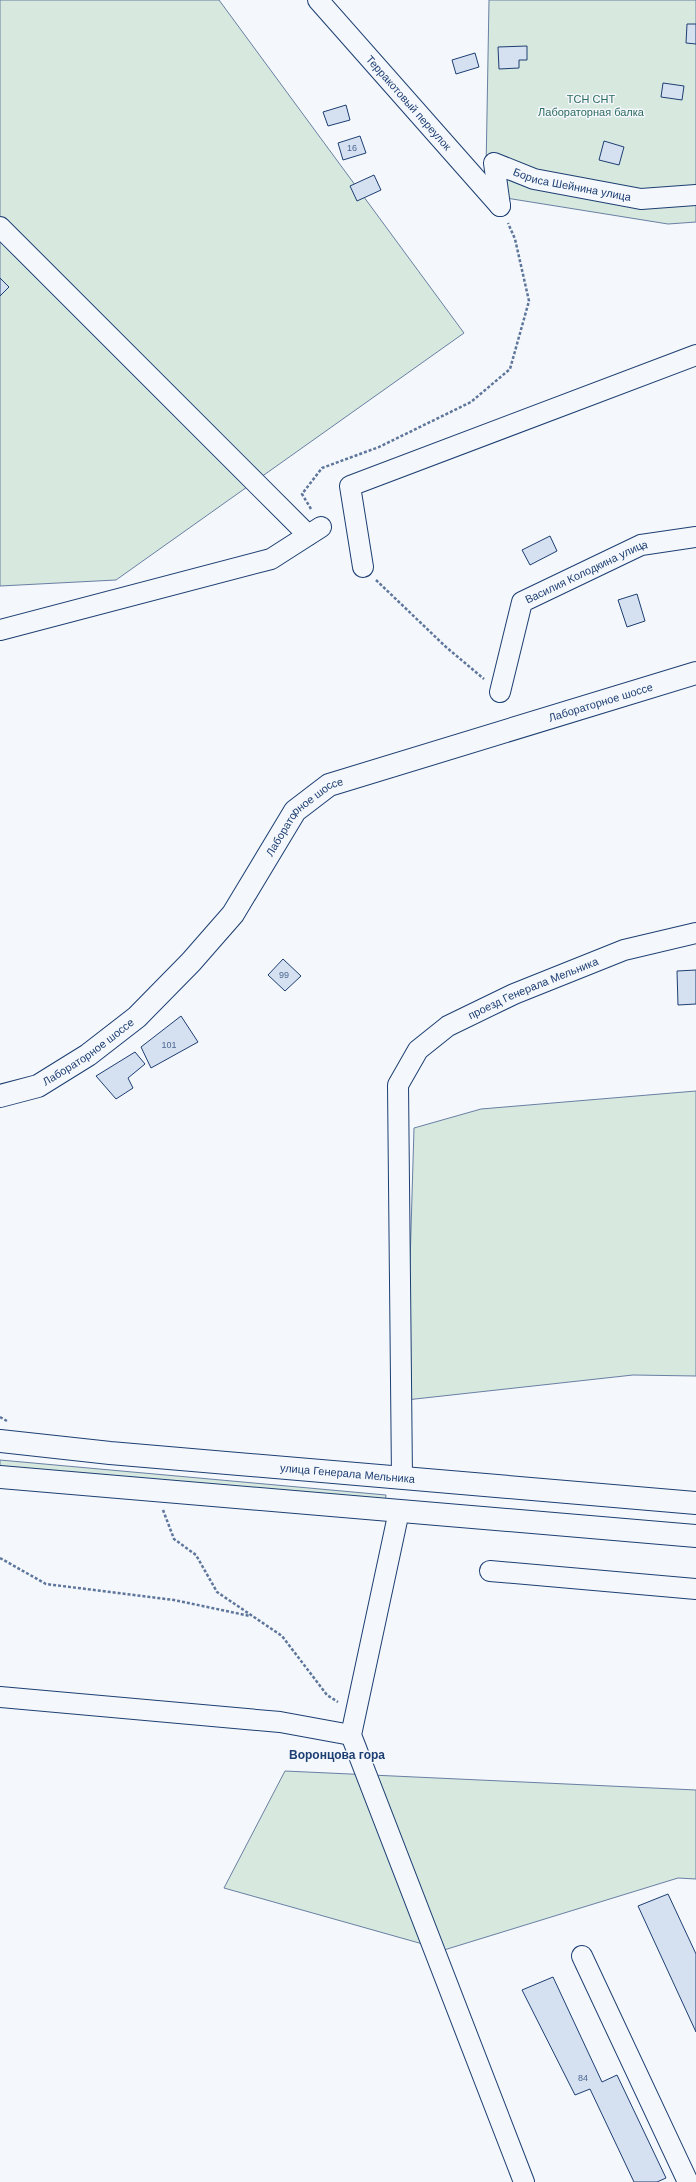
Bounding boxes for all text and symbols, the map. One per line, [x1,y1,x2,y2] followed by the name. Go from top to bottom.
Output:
[364,53,454,153] street label: Терракотовый переулок
[538,93,645,118] park label: ТСН СНТ Лабораторная балка
[347,143,357,153] house number: 16
[512,165,633,203] street label: Бориса Шейнина улица
[523,538,649,606] street label: Василия Колодкина улица
[547,681,654,724] street label: Лабораторное шоссе
[263,775,344,858] street label: Лабораторное шоссе
[466,955,601,1021] street label: проезд Генерала Мельника
[279,970,289,980] house number: 99
[40,1016,136,1088] street label: Лабораторное шоссе
[161,1040,177,1050] house number: 101
[280,1462,416,1485] street label: улица Генерала Мельника
[289,1748,385,1762] district label: Воронцова гора
[578,2073,588,2083] house number: 84

